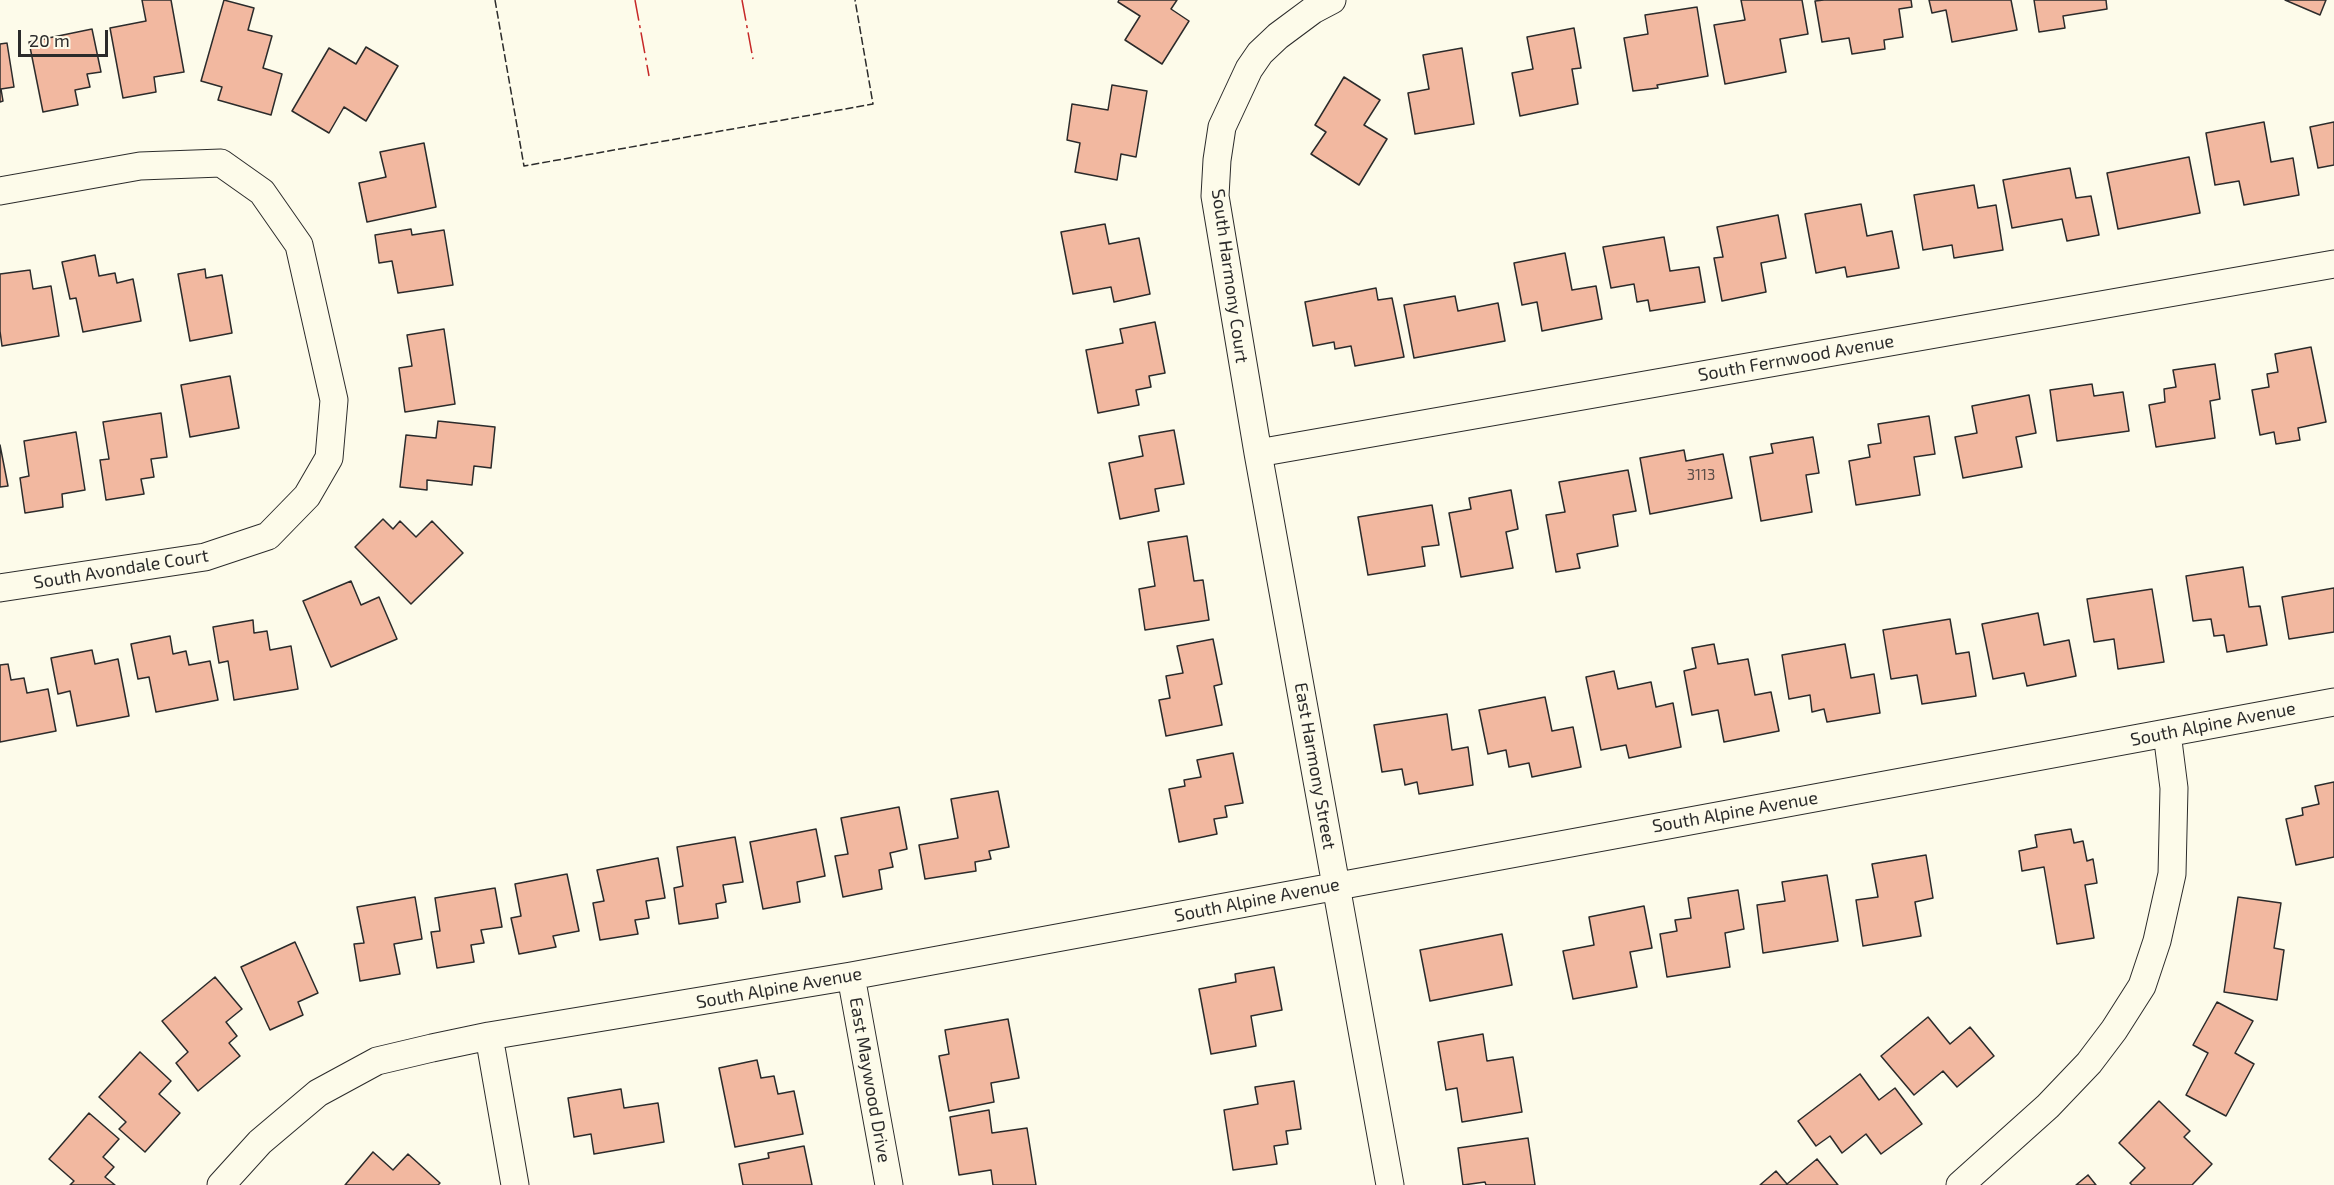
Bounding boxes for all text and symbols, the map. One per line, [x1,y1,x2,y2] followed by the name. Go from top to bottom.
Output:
[21,18,111,56] scale bar
[29,29,70,51] text: 20 m
[1207,187,1253,365] street label: South Harmony Court
[1696,330,1896,386] street label: South Fernwood Avenue
[1687,466,1715,484] house number: 3113
[32,544,210,594] street label: South Avondale Court
[1290,681,1340,851] street label: East Harmony Street
[2129,697,2297,751] street label: South Alpine Avenue
[1650,787,1820,837] street label: South Alpine Avenue
[1173,873,1341,927] street label: South Alpine Avenue
[694,963,864,1013] street label: South Alpine Avenue
[845,996,895,1164] street label: East Maywood Drive

